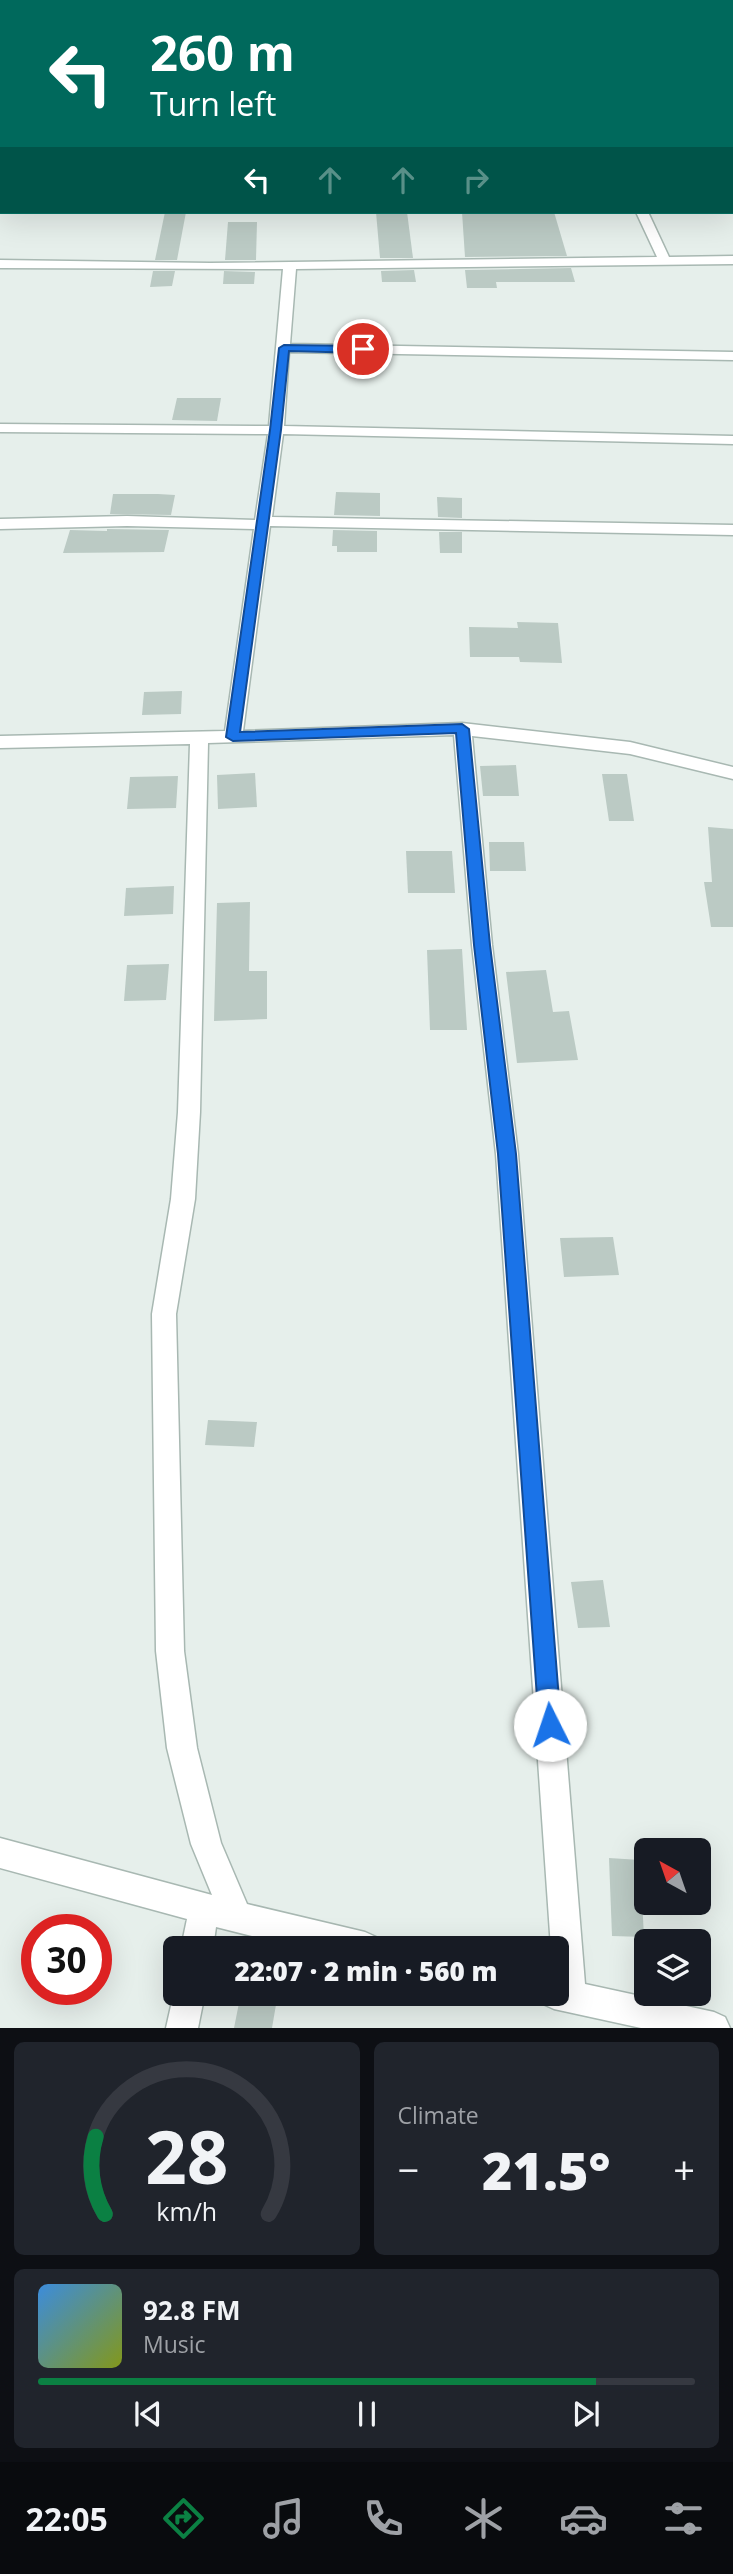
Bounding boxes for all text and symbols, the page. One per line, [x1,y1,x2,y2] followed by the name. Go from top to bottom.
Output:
[150,19,295,85] text: 260 m
[35,28,126,119] icon: left
[150,82,276,125] text: Turn left
[238,161,276,199] icon: left
[311,161,349,199] icon: ahead
[384,161,422,199] icon: ahead
[457,161,495,199] icon: right
[333,319,393,379] pin
[344,330,382,368] icon: arrive
[513,1688,587,1762] position arrow
[634,1838,710,1914] north arrow
[634,1838,711,2006] map controls
[21,1914,112,2005] speed limit sign: 30
[634,1929,711,2006] button: layers
[235,1953,497,1989] text: 22:07 · 2 min · 560 m
[398,2099,479,2131] text: Climate
[145,2107,228,2206] text: 28
[482,2134,610,2205] text: 21.5°
[398,2143,419,2195] text: −
[673,2143,695,2195] text: +
[156,2194,217,2228] text: km/h
[143,2292,241,2328] text: 92.8 FM
[143,2328,206,2360] text: Music
[129,2395,167,2433] icon: previous
[348,2395,386,2433] icon: pause
[567,2395,605,2433] icon: next
[159,2494,208,2543] icon: directions
[259,2494,308,2543] icon: music
[359,2494,408,2543] icon: phone
[459,2494,508,2543] icon: climate
[559,2494,608,2543] icon: car
[659,2494,708,2543] icon: filters
[25,2497,108,2540] text: 22:05

